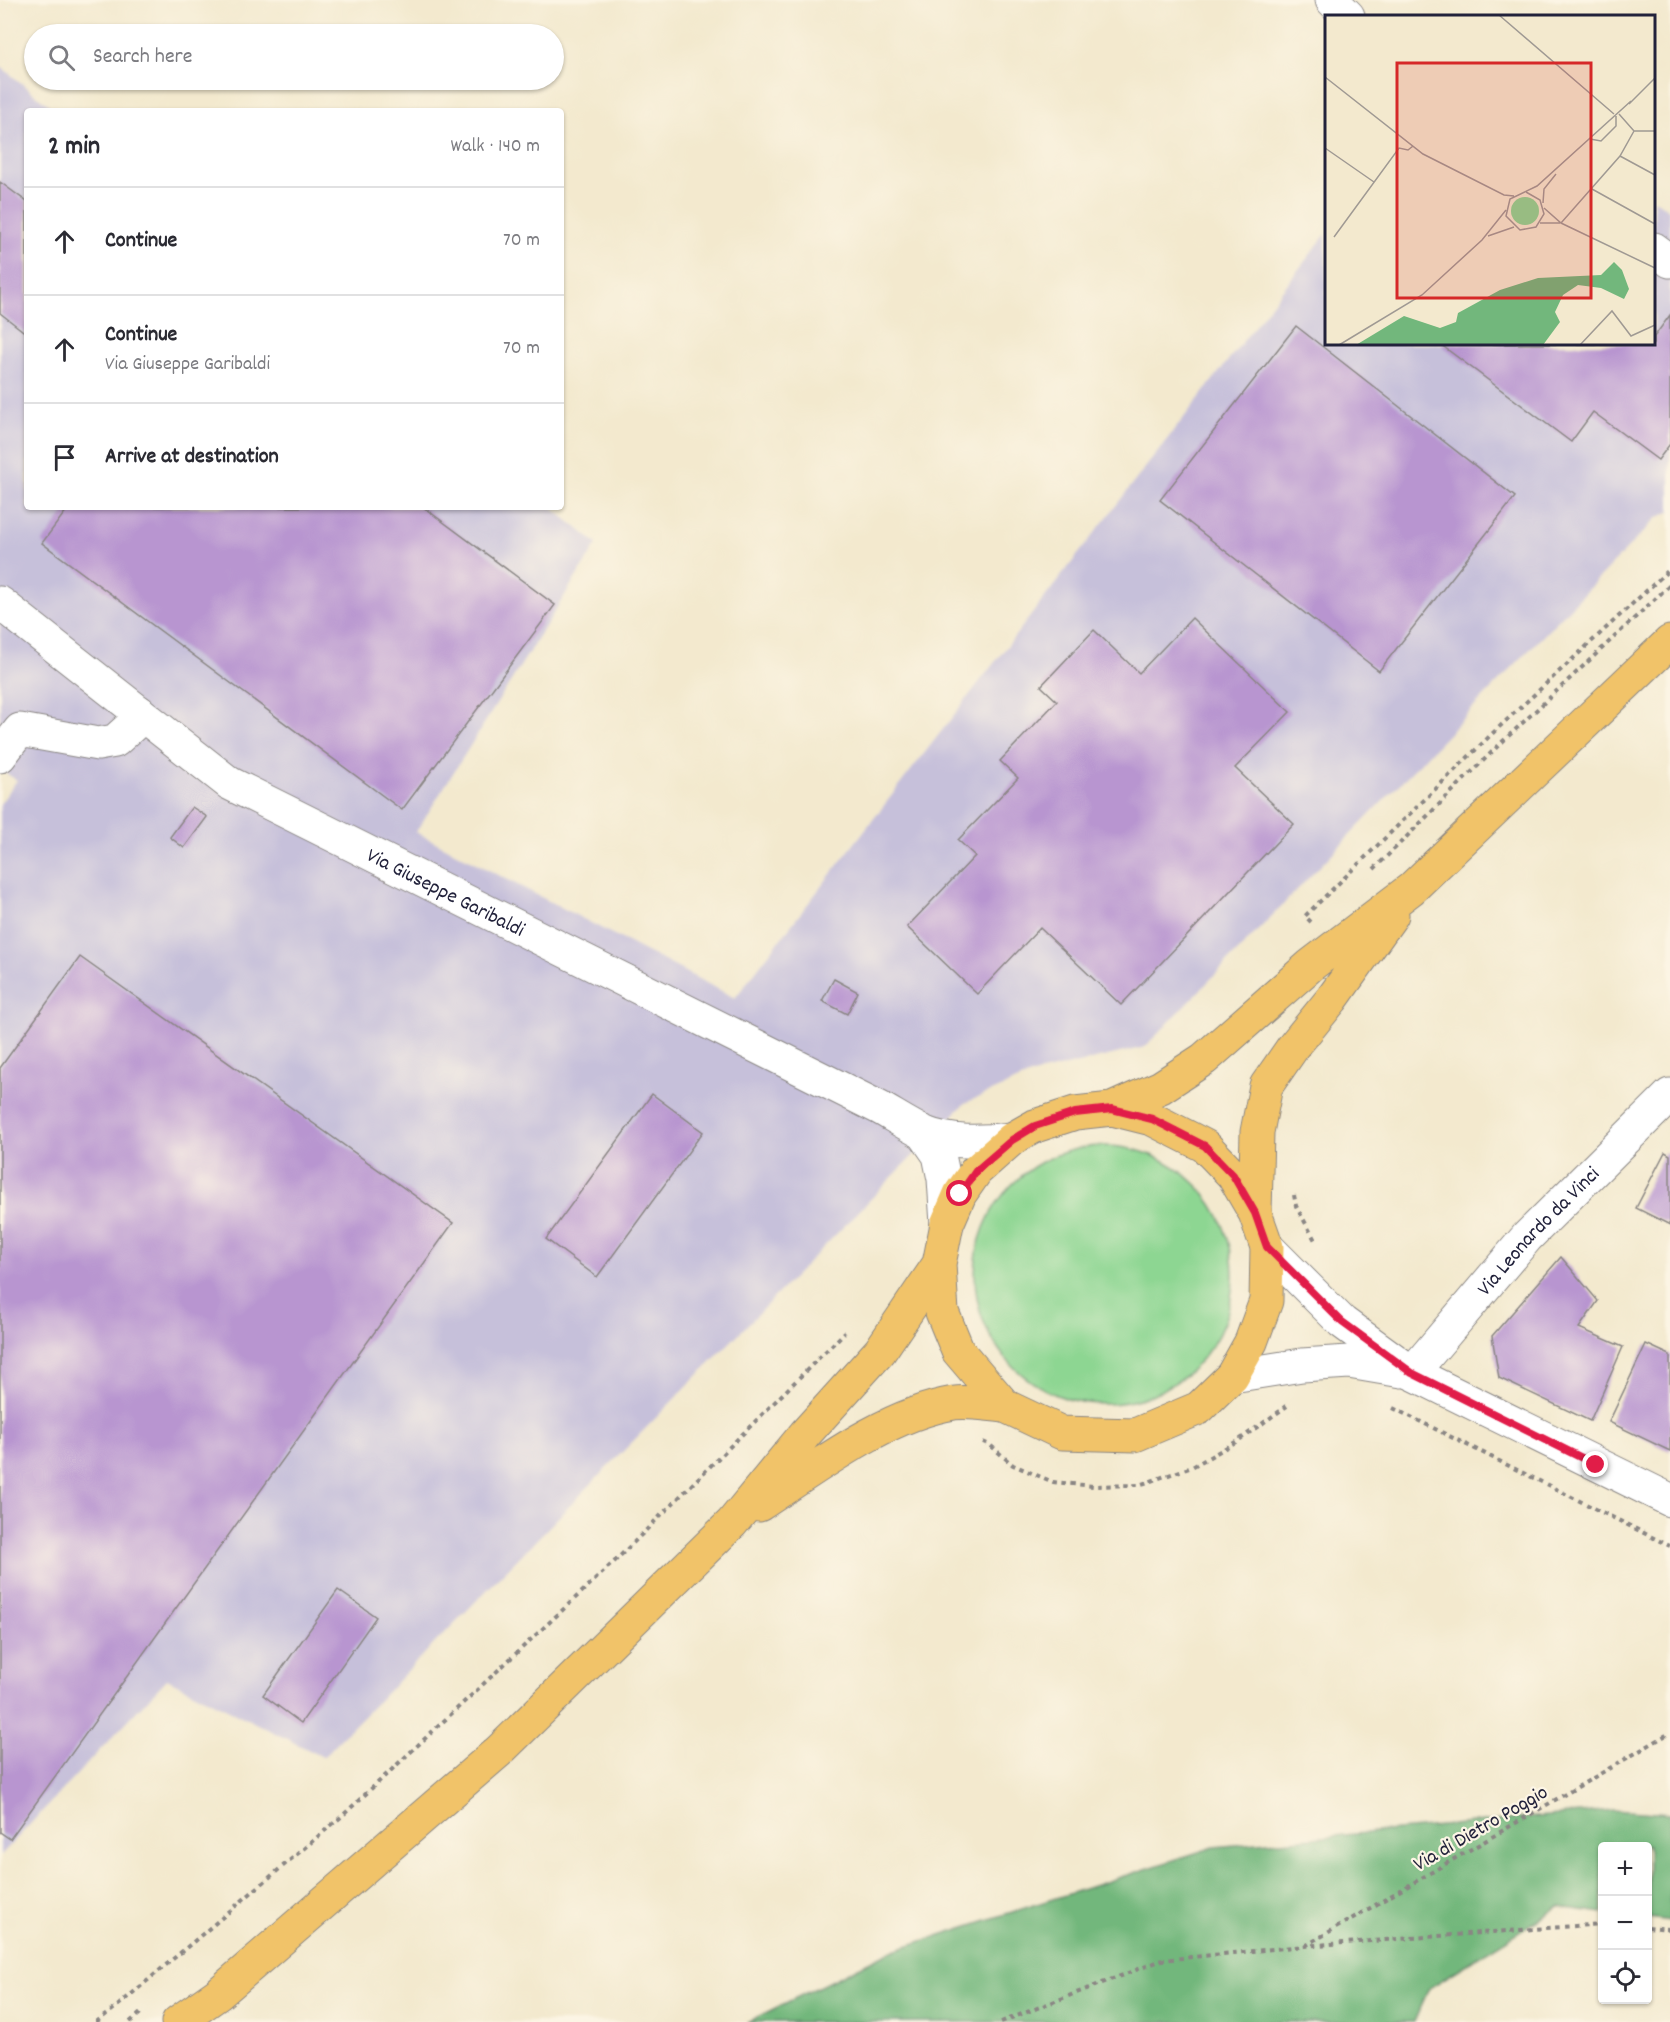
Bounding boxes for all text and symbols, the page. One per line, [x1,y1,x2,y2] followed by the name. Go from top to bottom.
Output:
[1325,15,1655,345] inset map
[24,24,564,90] search box
[45,41,78,74] icon: search
[93,42,192,73] text: Search here
[48,129,100,166] text: 2 min
[451,133,540,161] text: Walk · 140 m
[48,225,81,258] icon: ahead
[105,226,177,257] text: Continue
[503,227,540,255] text: 70 m
[105,320,177,351] text: Continue
[48,333,81,366] icon: ahead
[503,335,540,363] text: 70 m
[105,351,270,379] text: Via Giuseppe Garibaldi
[48,441,81,474] icon: arrive
[105,442,279,473] text: Arrive at destination
[361,842,529,946] street label: Via Giuseppe Garibaldi
[1471,1161,1608,1304] street label: Via Leonardo da Vinci
[946,1180,972,1206] route start
[1582,1451,1608,1477] route end
[1409,1779,1554,1880] street label: Via di Dietro Poggio
[1598,1842,1652,2004] map controls
[1598,1842,1652,1896] button: +
[1598,1896,1652,1950] button: −
[1598,1950,1652,2004] button: locate

